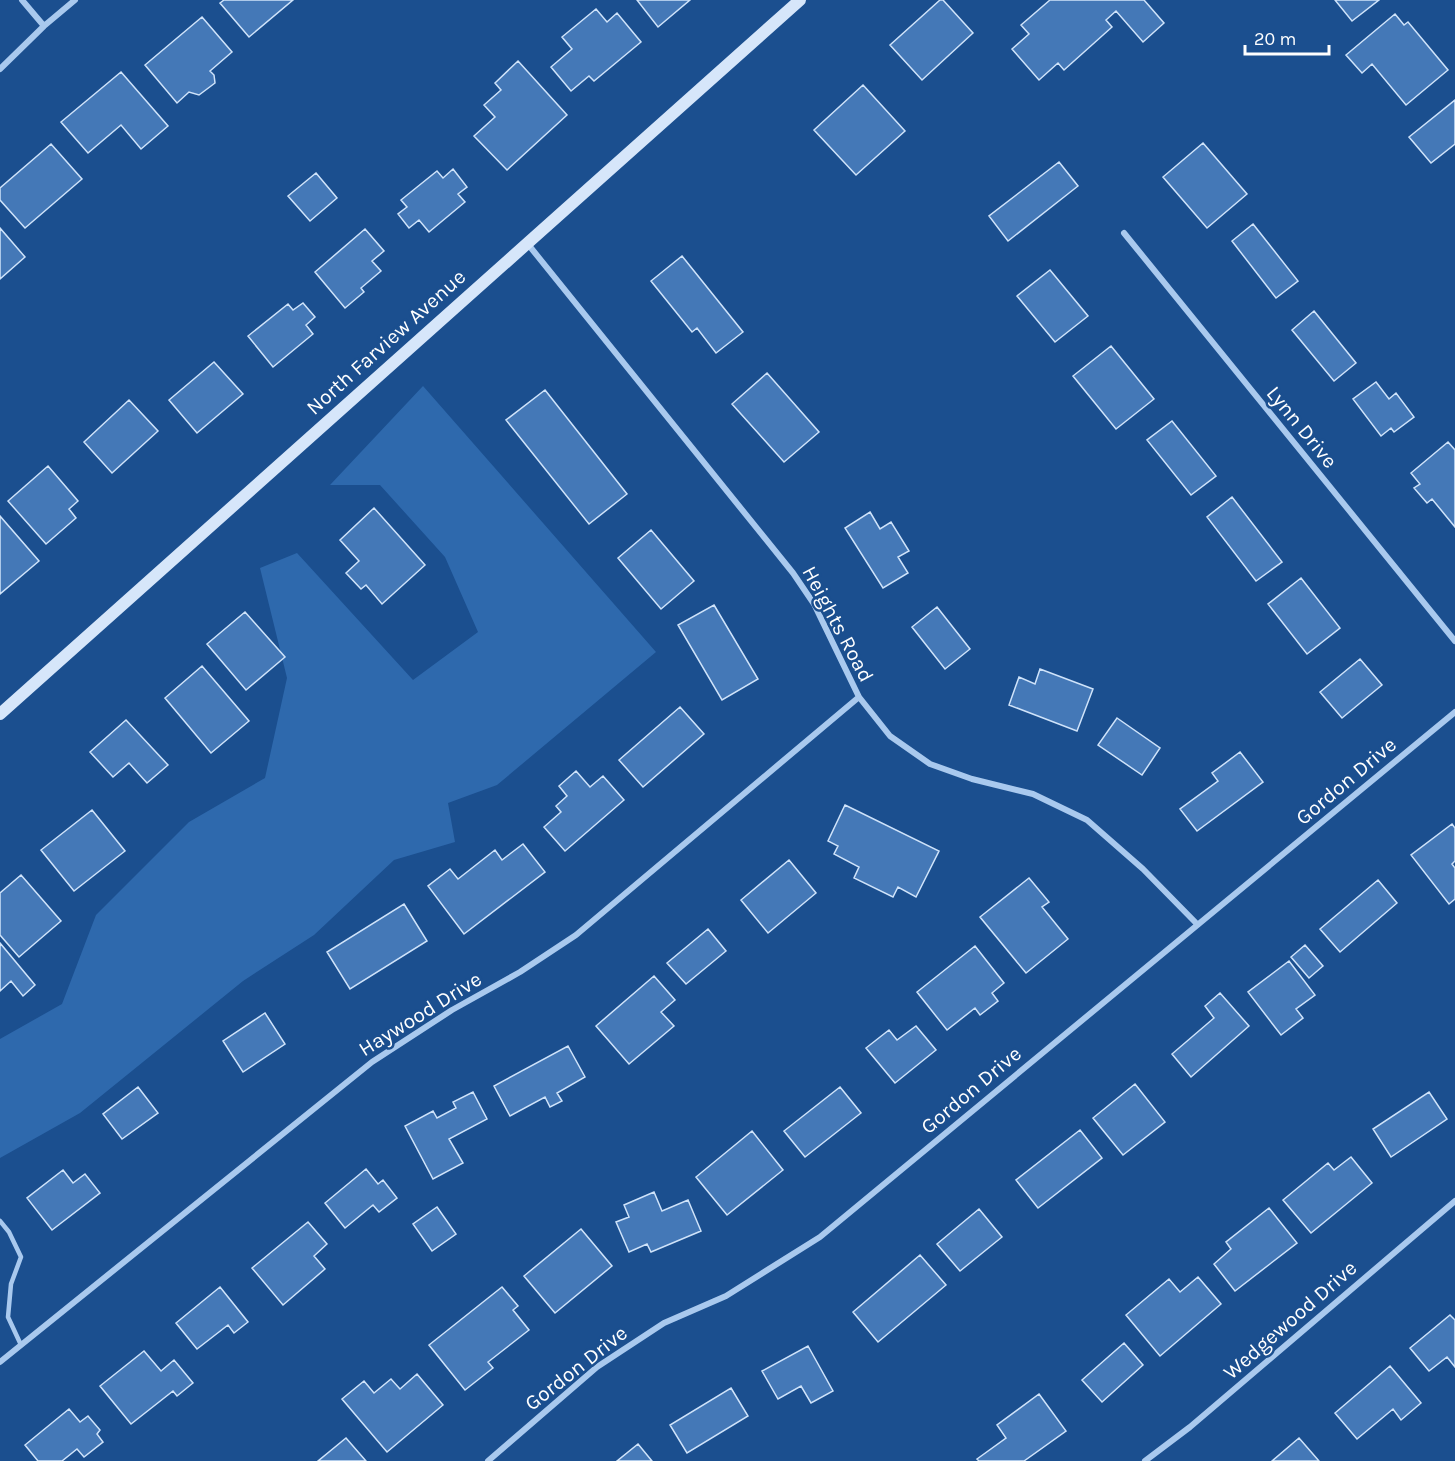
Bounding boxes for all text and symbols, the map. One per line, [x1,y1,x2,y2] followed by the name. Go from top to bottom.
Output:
[1245,18,1329,56] scale bar
[1254,28,1296,50] text: 20 m
[302,264,470,420] street label: North Farview Avenue
[1262,381,1342,473] street label: Lynn Drive
[797,562,879,686] street label: Heights Road
[1291,732,1401,830] street label: Gordon Drive
[354,967,486,1061] street label: Haywood Drive
[916,1041,1026,1139] street label: Gordon Drive
[1219,1256,1361,1384] street label: Wedgewood Drive
[520,1321,632,1415] street label: Gordon Drive

